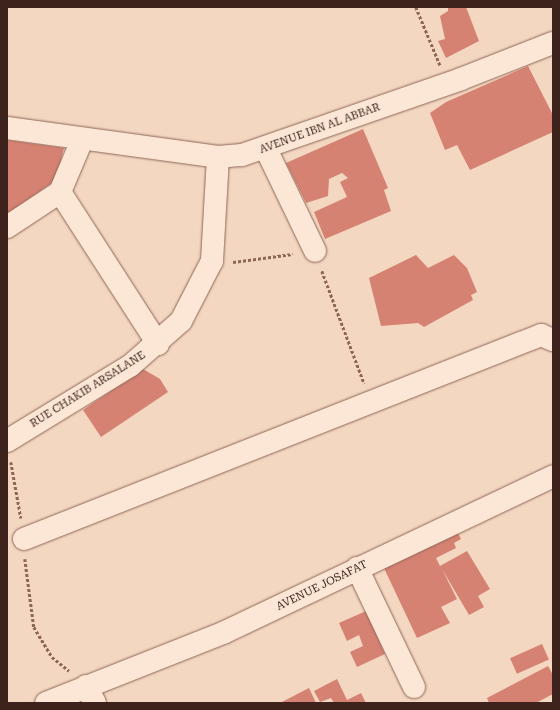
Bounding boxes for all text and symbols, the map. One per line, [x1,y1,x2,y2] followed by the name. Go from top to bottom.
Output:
[258,101,382,157] street label: AVENUE IBN AL ABBAR
[28,349,148,431] street label: RUE CHAKIB ARSALANE
[274,558,370,614] street label: AVENUE JOSAFAT

